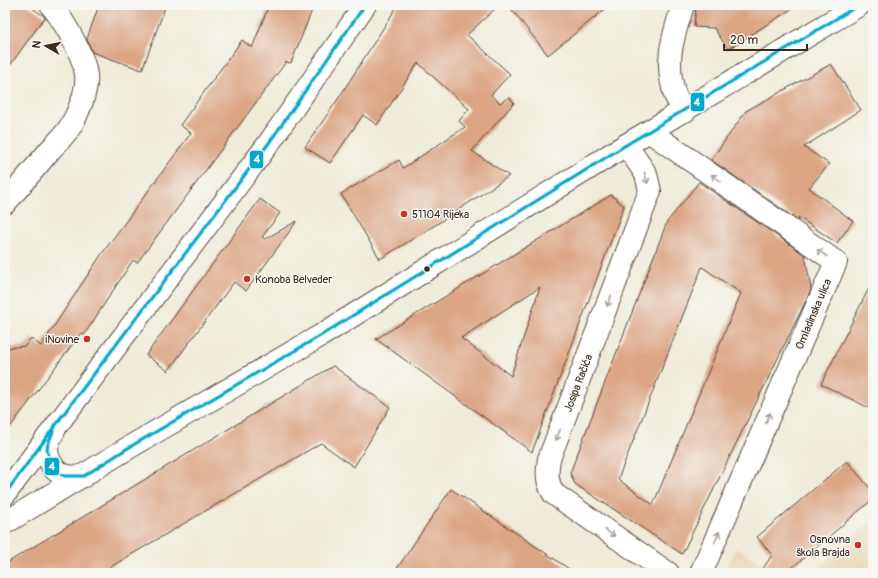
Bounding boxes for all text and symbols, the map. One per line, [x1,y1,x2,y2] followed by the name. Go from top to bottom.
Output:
[26,26,66,66] north arrow
[724,26,807,52] scale bar
[730,33,759,48] text: 20 m
[30,39,44,49] text: N
[690,92,705,112] line badge: 4
[693,96,701,109] text: 4
[249,150,264,169] line badge: 4
[253,153,261,166] text: 4
[643,172,651,185] one-way arrow
[710,174,721,182] one-way arrow
[412,208,469,221] place label: 51104 Rijeka
[399,209,409,219] marker: 51104 Rijeka
[817,249,828,257] one-way arrow
[422,264,432,274] unlabelled marker
[255,273,332,286] place label: Konoba Belveder
[242,274,252,284] marker: Konoba Belveder
[793,277,834,352] street label: Omladinska ulica
[604,294,612,306] one-way arrow
[45,333,80,346] place label: iNovine
[82,334,92,344] marker: iNovine
[562,353,595,414] street label: Josipa Račića
[765,412,773,424] one-way arrow
[553,429,561,441] one-way arrow
[44,457,60,476] line badge: 4
[48,460,56,473] text: 4
[604,529,615,537] one-way arrow
[714,532,721,544] one-way arrow
[796,533,850,559] place label: Osnovna škola Brajda
[853,540,863,550] marker: Osnovna škola Brajda

